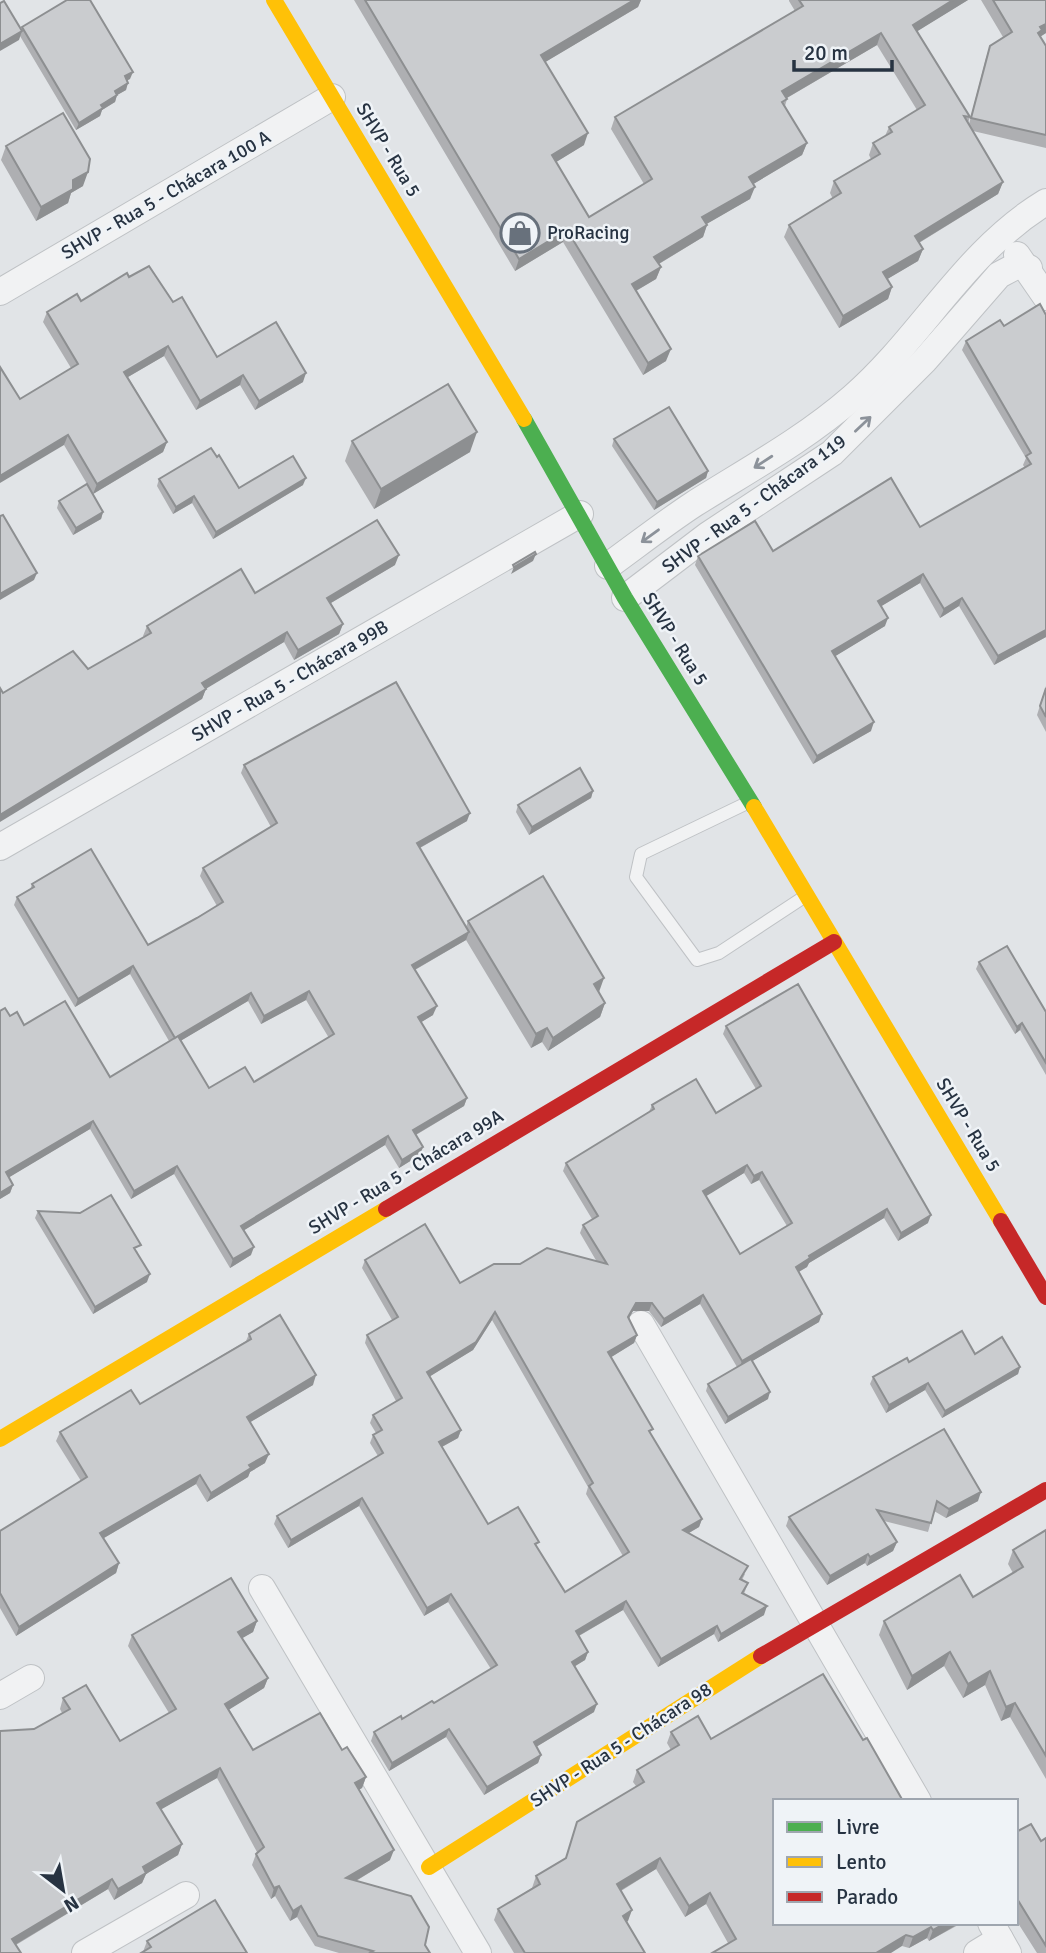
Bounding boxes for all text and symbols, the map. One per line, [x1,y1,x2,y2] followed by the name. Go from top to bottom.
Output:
[794,28,892,72] scale bar
[804,40,848,66] text: 20 m
[351,99,425,201] street label: SHVP - Rua 5
[57,125,275,265] street label: SHVP - Rua 5 - Chácara 100 A
[499,212,541,254] shop icon: ProRacing
[547,221,630,245] place label: ProRacing
[854,416,871,433] one-way arrow
[657,429,851,579] street label: SHVP - Rua 5 - Chácara 119
[754,454,773,469] one-way arrow
[641,529,660,543] one-way arrow
[637,588,713,690] street label: SHVP - Rua 5
[187,615,393,747] street label: SHVP - Rua 5 - Chácara 99B
[931,1074,1005,1176] street label: SHVP - Rua 5
[304,1104,508,1240] street label: SHVP - Rua 5 - Chácara 99A
[526,1677,716,1813] street label: SHVP - Rua 5 - Chácara 98
[773,1799,1018,1925] legend
[836,1814,879,1840] text: Livre
[836,1849,886,1875] text: Lento
[28,1855,98,1925] north arrow
[836,1884,898,1910] text: Parado
[59,1890,83,1917] text: N

